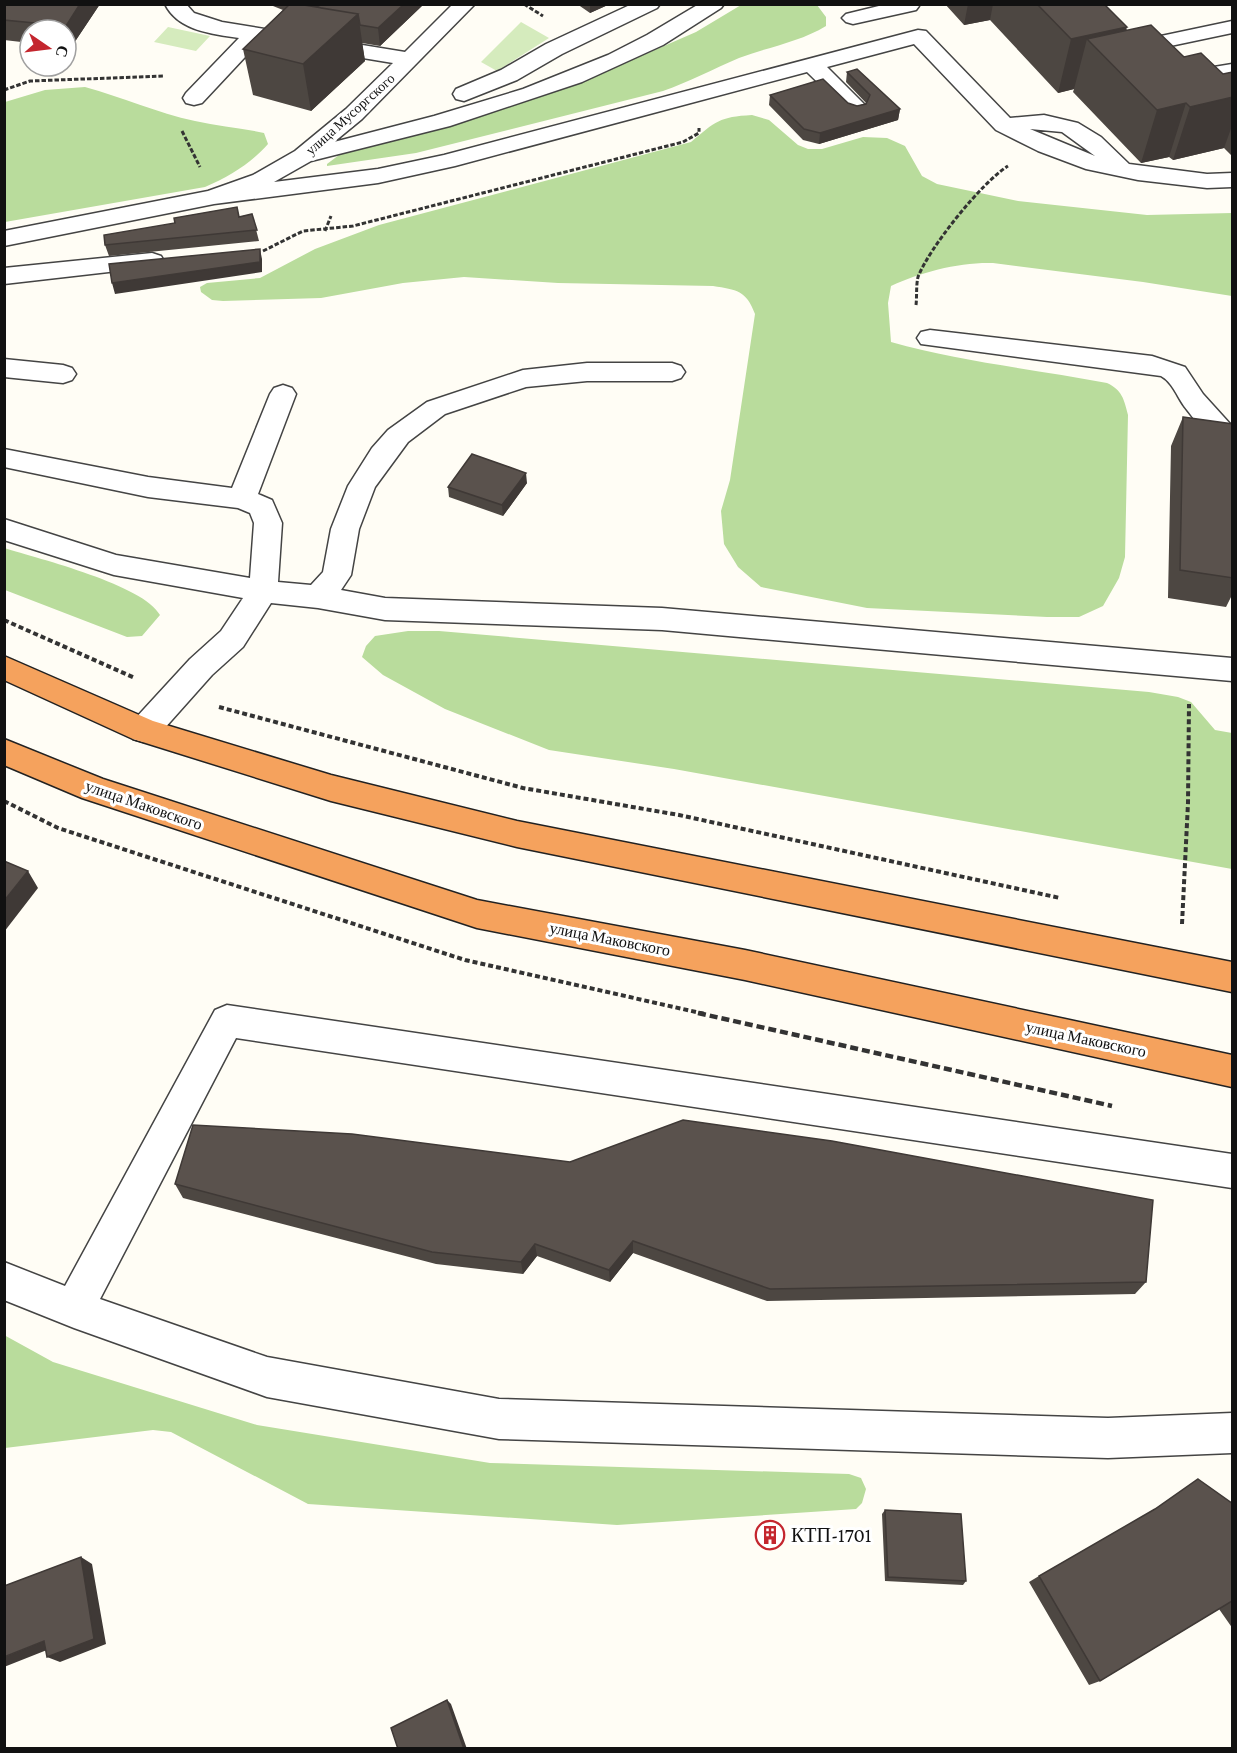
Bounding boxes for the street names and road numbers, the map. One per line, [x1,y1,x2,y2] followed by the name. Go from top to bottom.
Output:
[302,70,398,158] street label: улица Мусоргского
[83,777,205,834] street label: улица Маковского
[548,919,672,960] street label: улица Маковского
[1024,1018,1148,1061] street label: улица Маковского

